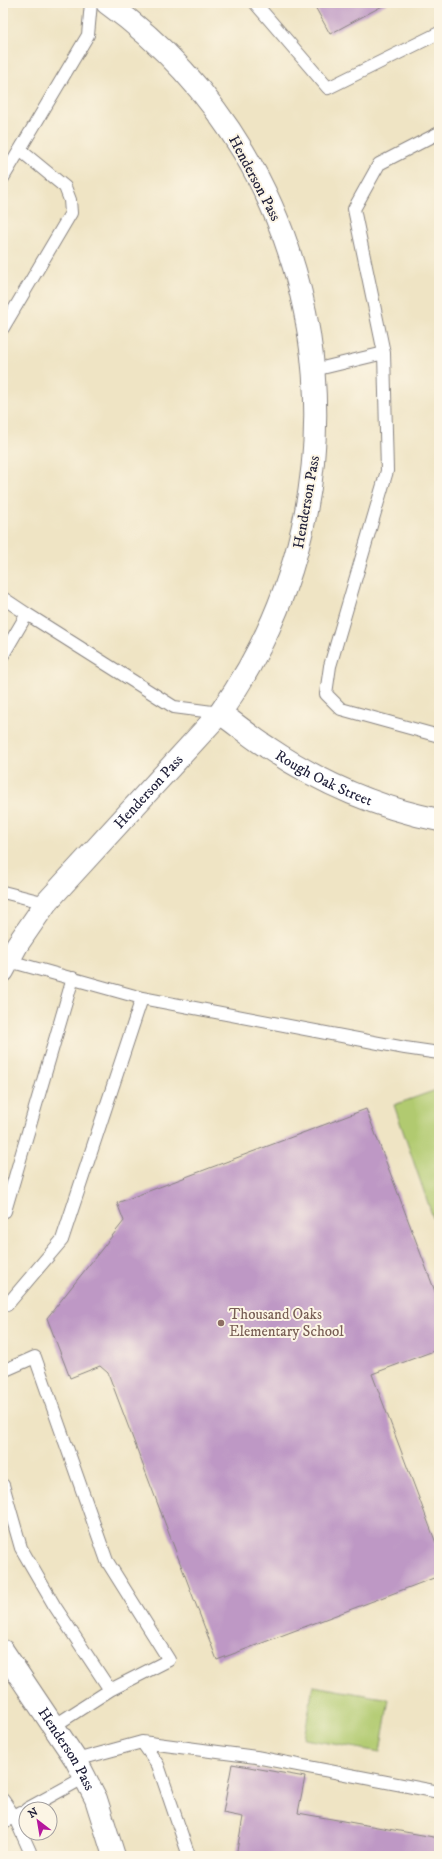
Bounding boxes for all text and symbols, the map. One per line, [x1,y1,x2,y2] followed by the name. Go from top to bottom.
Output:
[224,132,285,224] street label: Henderson Pass
[289,454,324,550] street label: Henderson Pass
[272,746,375,810] street label: Rough Oak Street
[110,751,187,833] street label: Henderson Pass
[229,1305,344,1341] place label: Thousand Oaks Elementary School
[216,1318,226,1328] marker: Thousand Oaks Elementary School
[34,1704,99,1794] street label: Henderson Pass
[18,1801,58,1841] north arrow
[26,1805,41,1822] text: N

